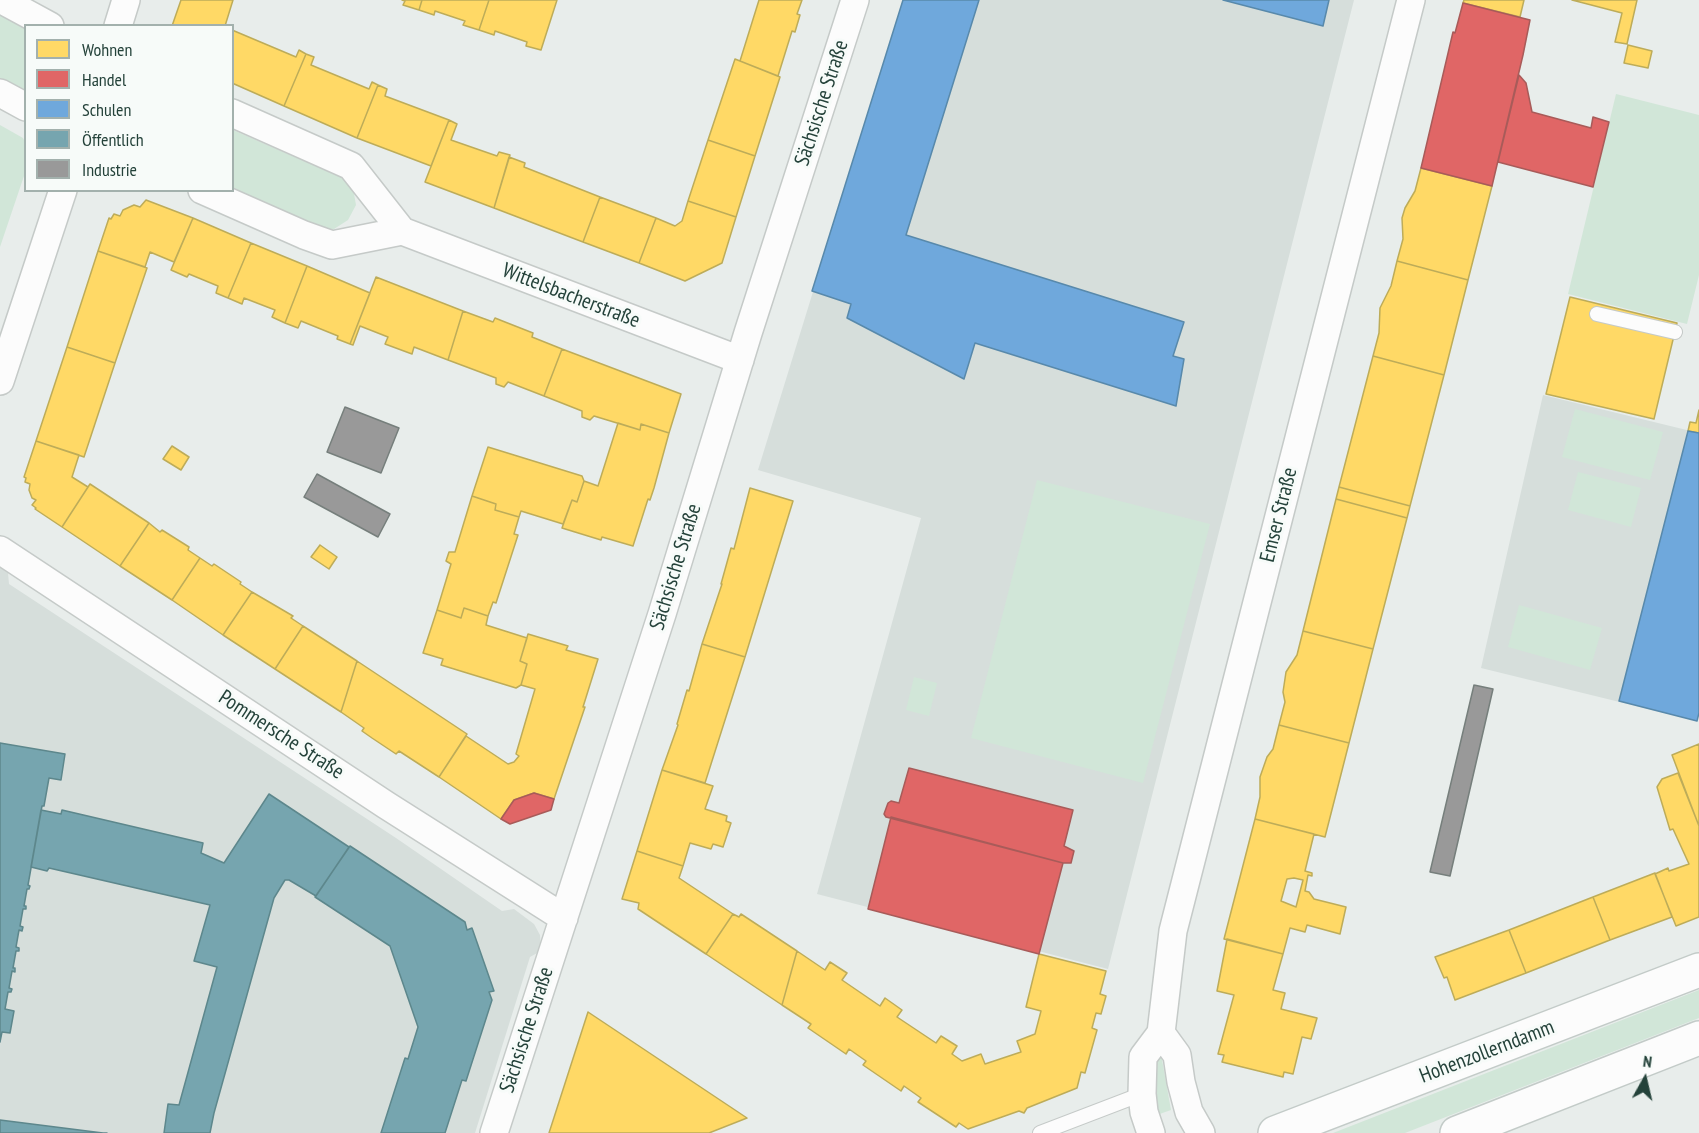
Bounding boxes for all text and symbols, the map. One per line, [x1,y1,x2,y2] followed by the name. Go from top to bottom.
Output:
[24,24,234,192] legend
[790,37,854,169] street label: Sächsische Straße
[82,38,132,61] text: Wohnen
[82,68,126,91] text: Handel
[82,98,131,121] text: Schulen
[82,128,144,151] text: Öffentlich
[82,158,137,181] text: Industrie
[499,258,643,334] street label: Wittelsbacherstraße
[1255,465,1303,565] street label: Emser Straße
[645,501,707,633] street label: Sächsische Straße
[214,685,348,785] street label: Pommersche Straße
[495,964,559,1096] street label: Sächsische Straße
[1416,1015,1558,1089] street label: Hohenzollerndamm
[1615,1049,1675,1109] north arrow
[1642,1051,1653,1072] text: N

